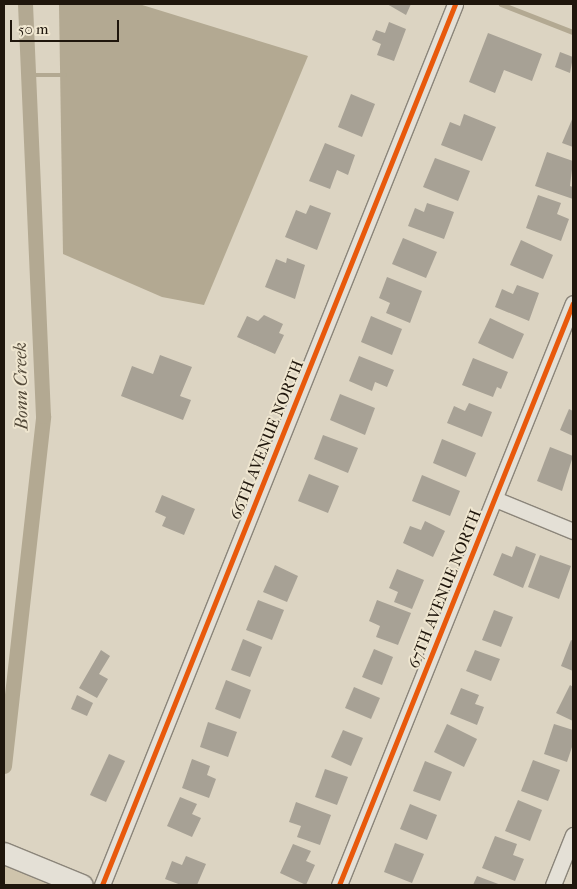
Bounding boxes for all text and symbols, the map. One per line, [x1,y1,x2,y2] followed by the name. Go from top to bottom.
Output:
[12,10,121,42] scale bar
[18,20,48,38] text: 50 m
[10,342,34,430] water label: Bonn Creek
[226,357,308,523] street label: 66TH AVENUE NORTH
[404,507,486,671] street label: 67TH AVENUE NORTH

